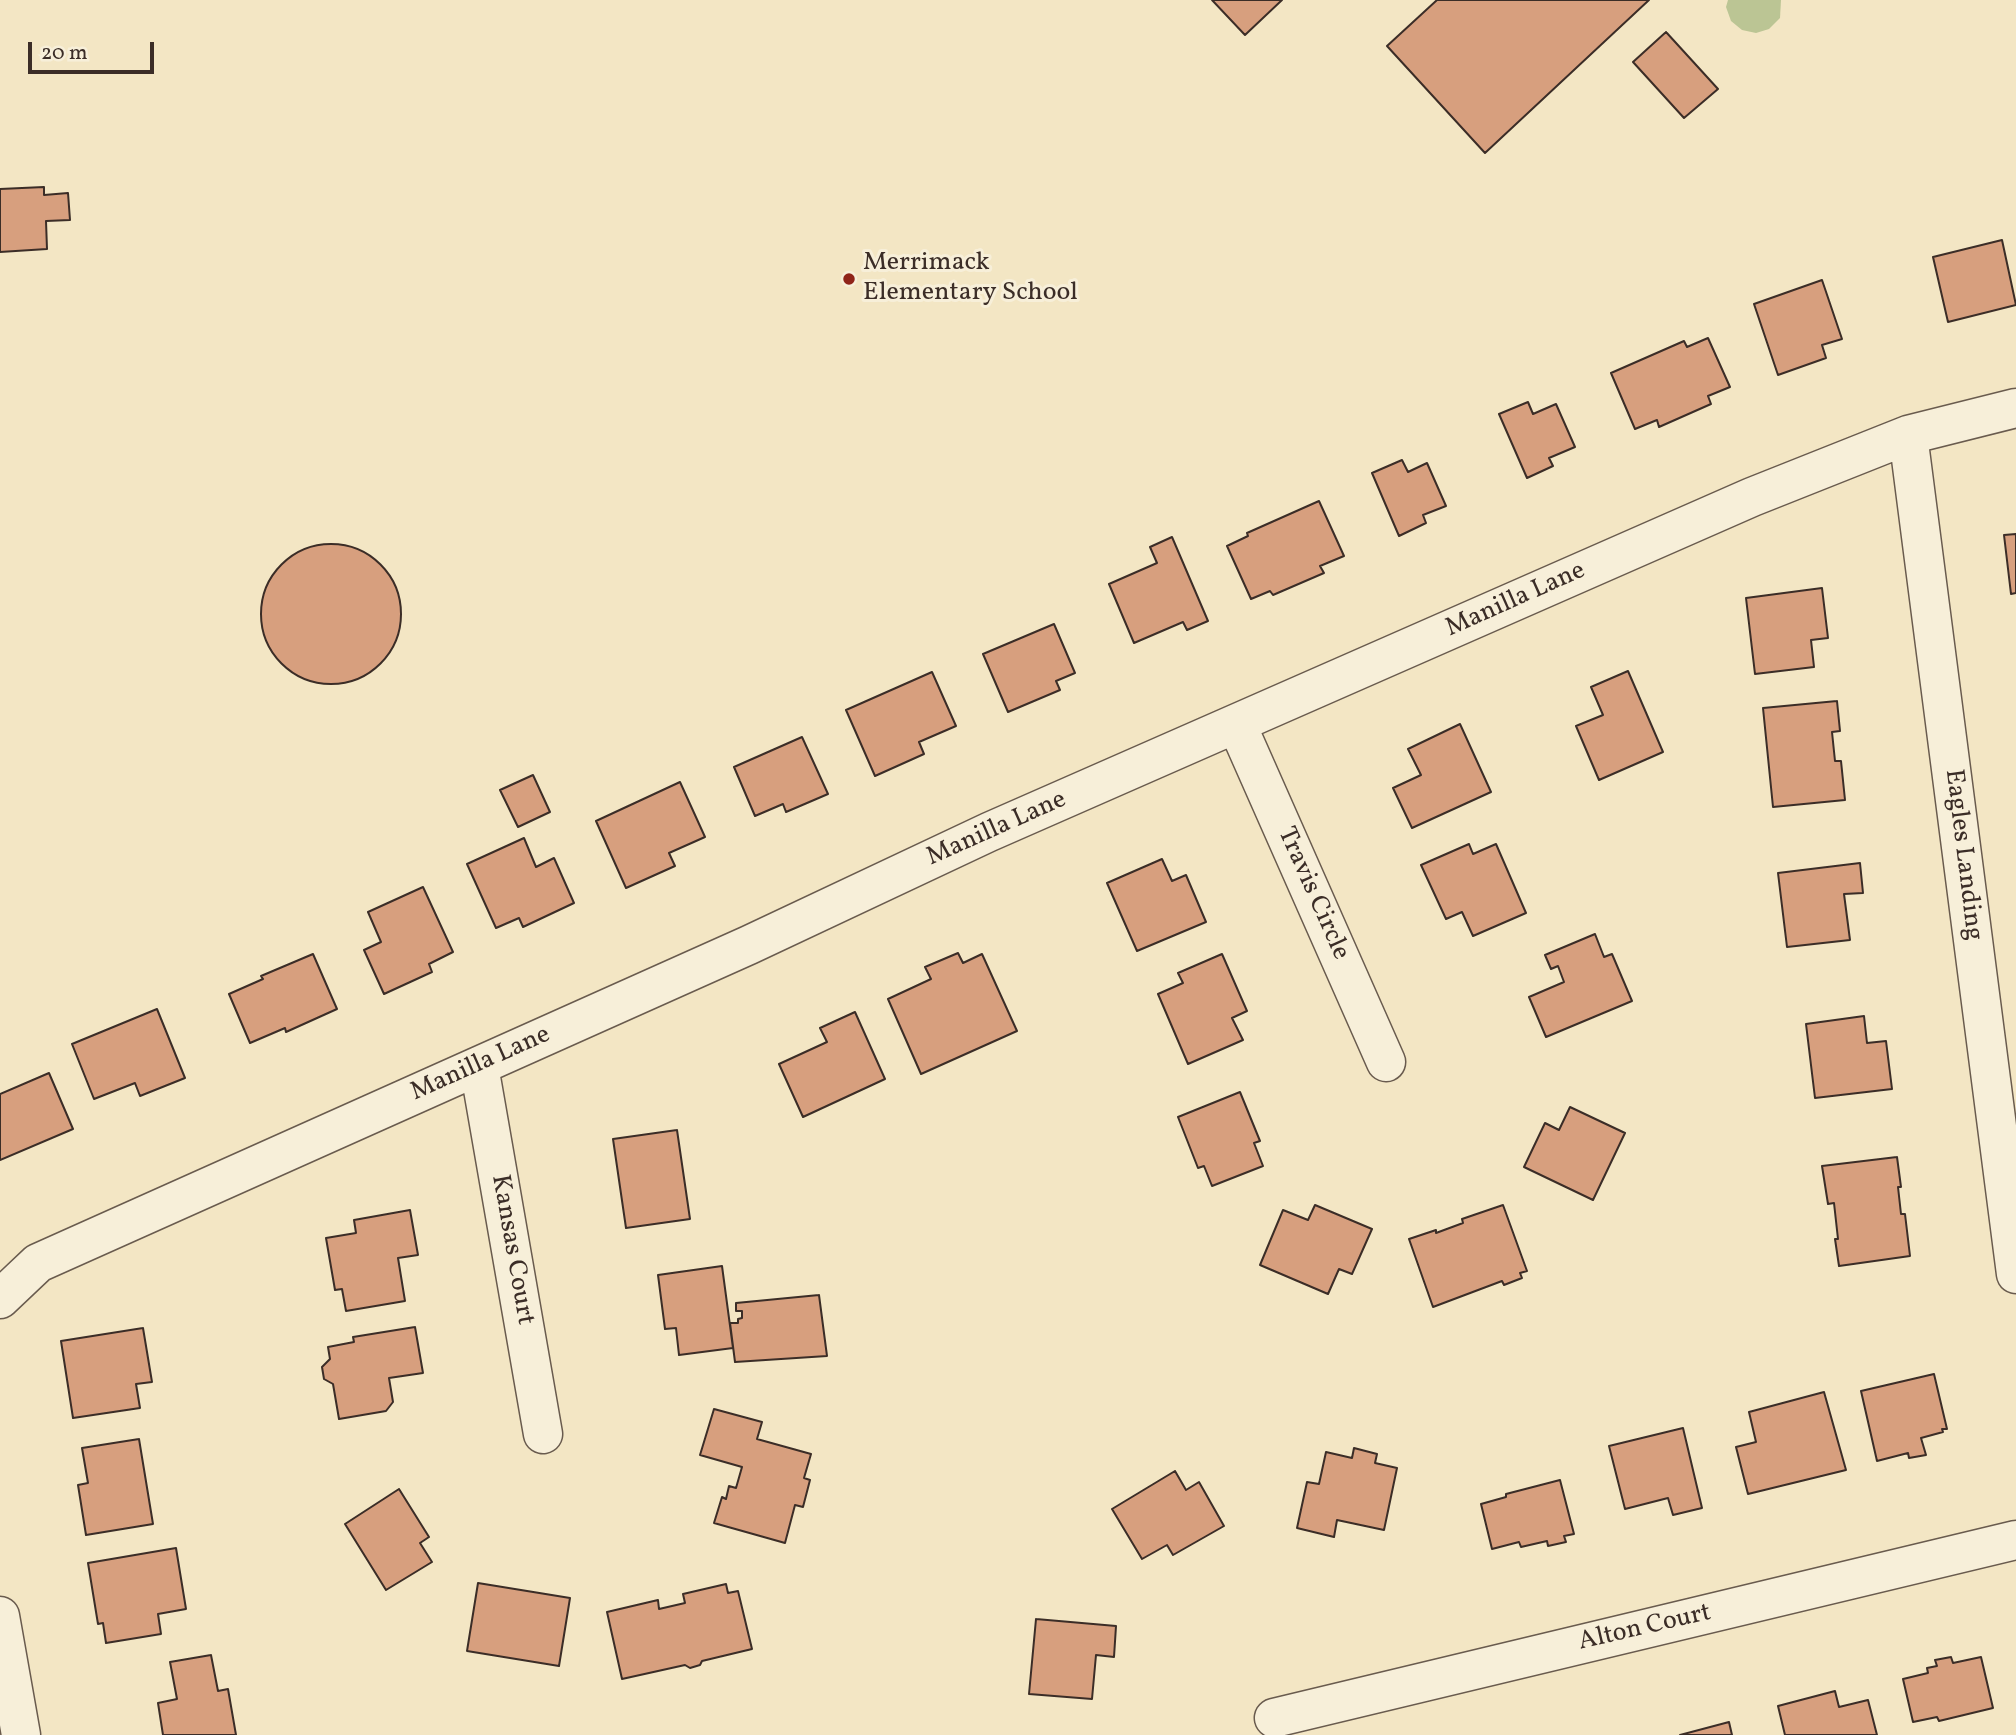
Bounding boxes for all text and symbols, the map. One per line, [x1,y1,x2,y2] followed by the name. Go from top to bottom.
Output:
[32,28,158,72] scale bar
[41,39,87,68] text: 20 m
[863,248,1078,310] place label: Merrimack Elementary School
[841,271,857,287] marker: Merrimack Elementary School
[1441,556,1591,646] street label: Manilla Lane
[1936,767,1988,943] street label: Eagles Landing
[922,785,1072,875] street label: Manilla Lane
[1269,823,1355,965] street label: Travis Circle
[406,1020,556,1110] street label: Manilla Lane
[482,1172,540,1328] street label: Kansas Court
[1576,1599,1714,1659] street label: Alton Court

